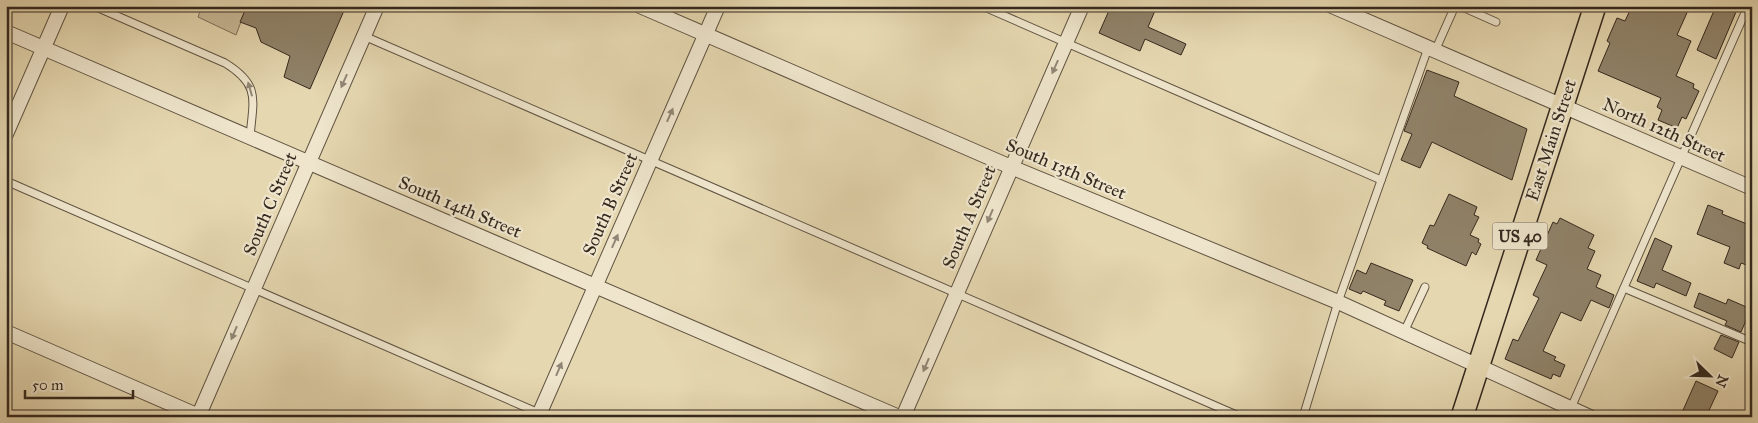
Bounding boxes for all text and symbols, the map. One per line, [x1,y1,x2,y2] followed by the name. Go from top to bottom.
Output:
[1051,60,1059,74] one-way arrow
[340,74,348,88] one-way arrow
[1521,76,1581,204] street label: East Main Street
[245,81,253,96] one-way arrow
[1599,93,1729,167] street label: North 12th Street
[667,108,675,122] one-way arrow
[1002,134,1130,205] street label: South 13th Street
[238,148,302,259] street label: South C Street
[578,149,643,259] street label: South B Street
[937,161,1001,272] street label: South A Street
[395,171,525,243] street label: South 14th Street
[986,209,994,223] one-way arrow
[1492,222,1548,250] road number: US 40
[611,234,619,248] one-way arrow
[230,326,238,341] one-way arrow
[1686,350,1736,400] north arrow
[921,358,929,372] one-way arrow
[555,362,563,376] one-way arrow
[25,368,132,400] scale bar
[1711,372,1732,390] text: N
[32,376,64,394] text: 50 m

